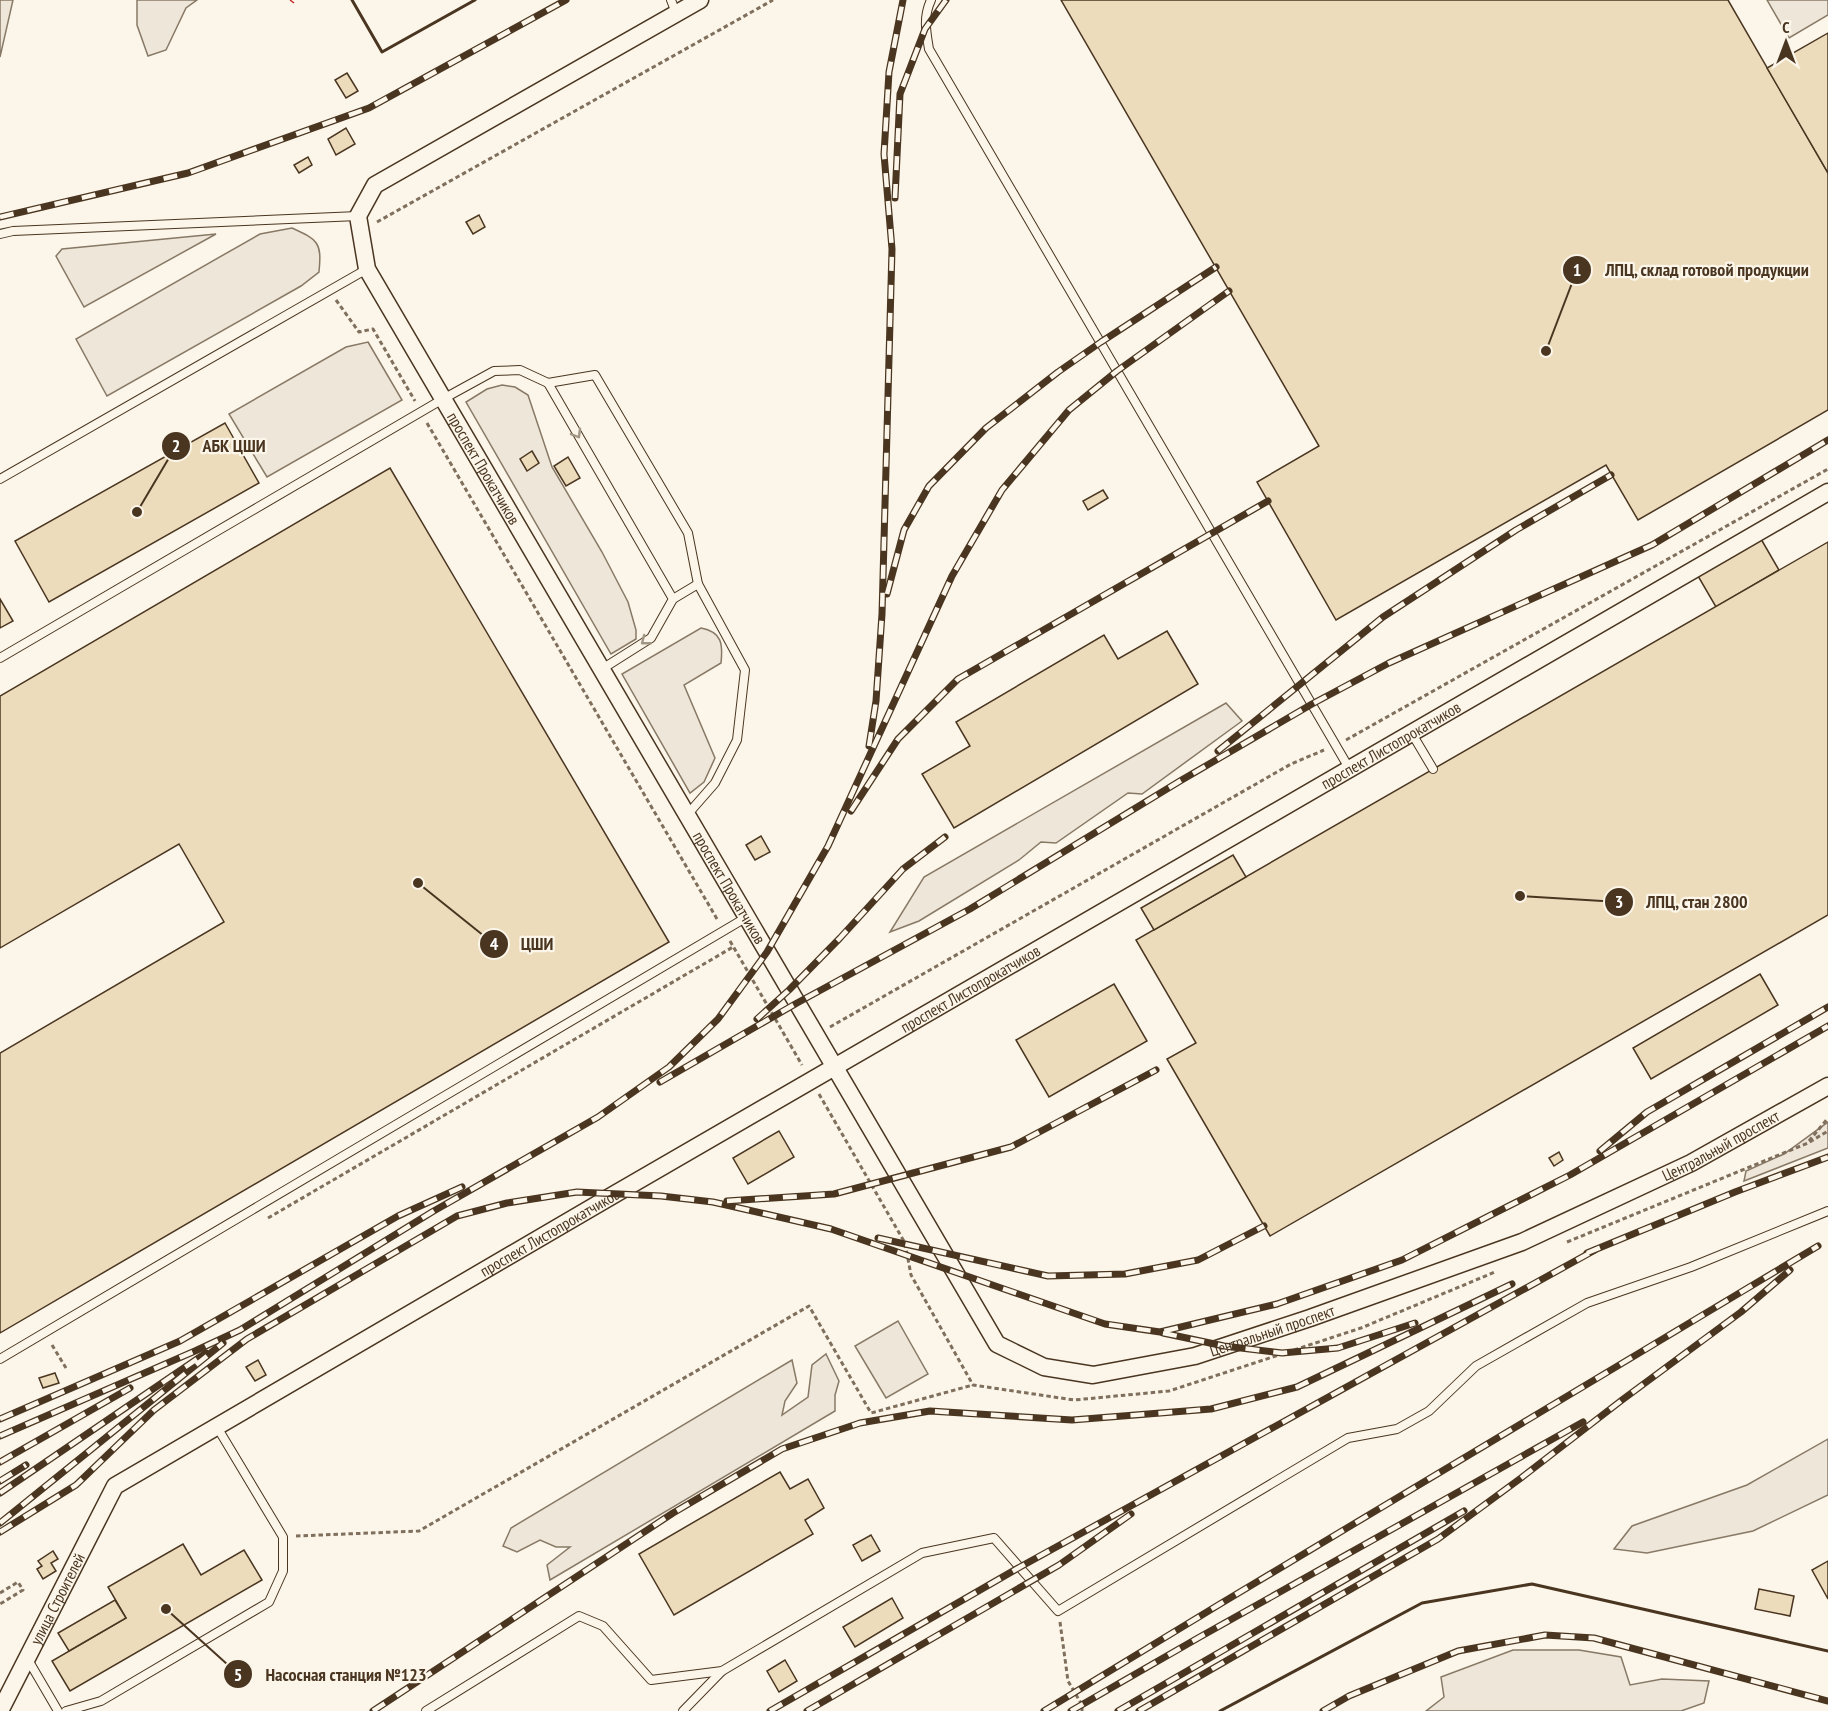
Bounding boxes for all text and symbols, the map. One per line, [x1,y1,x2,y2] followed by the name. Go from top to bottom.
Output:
[1756,12,1816,72] north arrow
[1782,17,1790,37] text: С
[1562,252,1821,288] callout: ЛПЦ, склад готовой продукции
[1573,258,1581,281] text: 1
[1604,258,1809,281] text: ЛПЦ, склад готовой продукции
[443,408,525,528] street label: проспект Прокатчиков
[161,428,278,464] callout: АБК ЦШИ
[570,428,581,438] one-way arrow
[172,434,180,457] text: 2
[201,434,266,457] text: АБК ЦШИ
[641,634,652,645] one-way arrow
[1317,697,1464,793] street label: проспект Листопрокатчиков
[689,828,770,947] street label: проспект Прокатчиков
[1604,884,1760,920] callout: ЛПЦ, стан 2800
[1615,890,1623,913] text: 3
[1645,890,1748,913] text: ЛПЦ, стан 2800
[479,926,566,962] callout: ЦШИ
[490,932,499,955] text: 4
[521,932,553,955] text: ЦШИ
[897,940,1044,1037] street label: проспект Листопрокатчиков
[1659,1105,1783,1185] street label: Центральный проспект
[476,1184,623,1281] street label: проспект Листопрокатчиков
[1207,1300,1338,1360] street label: Центральный проспект
[26,1550,89,1648] street label: улица Строителей
[223,1656,438,1692] callout: Насосная станция №123
[234,1663,242,1686] text: 5
[266,1663,427,1686] text: Насосная станция №123

